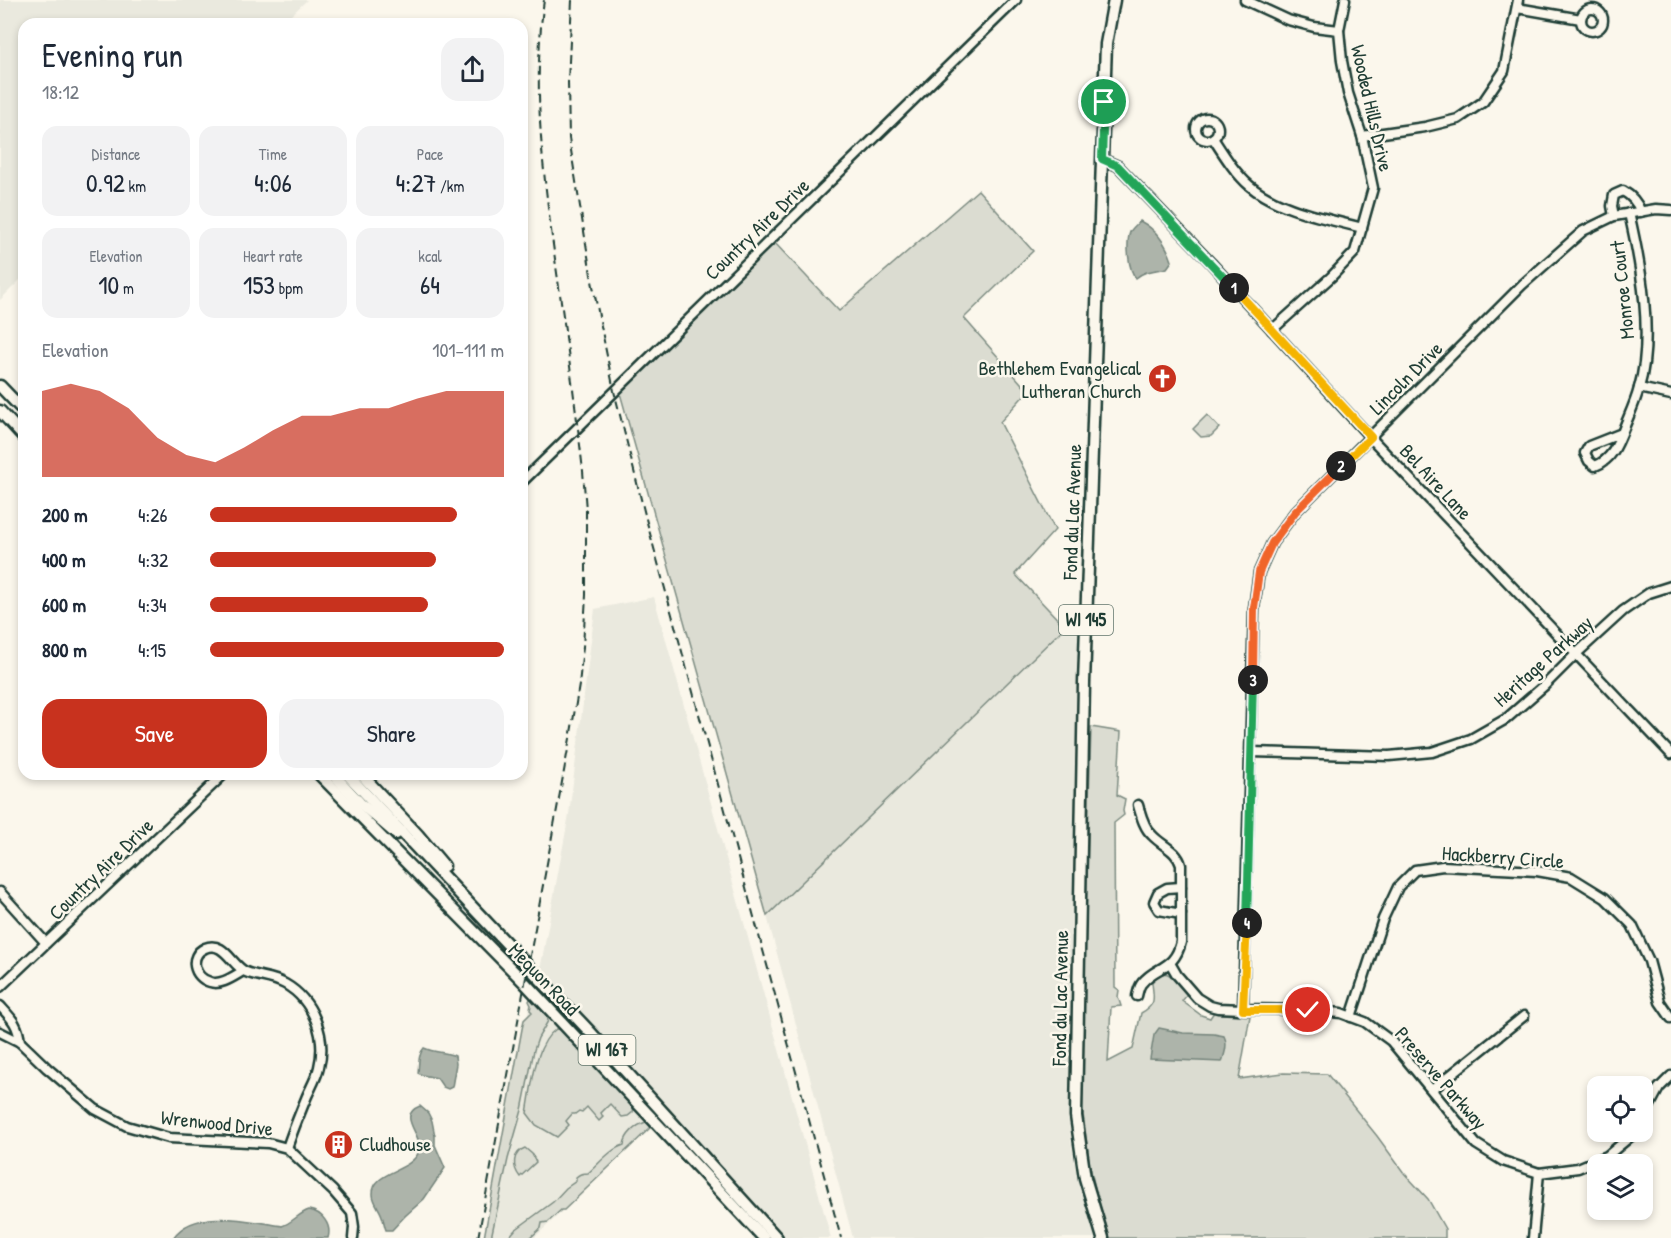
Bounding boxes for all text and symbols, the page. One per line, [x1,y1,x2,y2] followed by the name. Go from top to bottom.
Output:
[42,33,183,77] text: Evening run
[441,38,504,101] button: share
[1345,42,1400,174] street label: Wooded Hills Drive
[1078,76,1129,127] pin
[42,78,79,105] text: 18:12
[1087,85,1120,118] icon: arrive
[92,143,140,165] text: Distance
[259,143,287,165] text: Time
[417,143,443,165] text: Pace
[86,165,125,200] text: 0.92
[254,165,292,200] text: 4:06
[396,165,436,200] text: 4:27
[698,172,815,286] street label: Country Aire Drive
[125,175,146,197] text: km
[436,175,464,197] text: /km
[1603,238,1640,341] street label: Monroe Court
[89,245,143,267] text: Elevation
[243,245,303,267] text: Heart rate
[418,245,442,267] text: kcal
[98,267,119,302] text: 10
[243,267,275,302] text: 153
[420,267,440,302] text: 64
[1219,273,1249,303] pin: 1
[119,277,134,299] text: m
[275,277,303,299] text: bpm
[1231,277,1237,299] text: 1
[1363,335,1448,420] street label: Lincoln Drive
[42,336,108,363] text: Elevation
[432,336,504,363] text: 101–111 m
[978,354,1142,404] place label: Bethlehem Evangelical Lutheran Church
[1146,363,1178,395] church icon: Bethlehem Evangelical Lutheran Church
[1394,438,1479,526] street label: Bel Aire Lane
[1056,444,1087,581] street label: Fond du Lac Avenue
[1326,451,1356,481] pin: 2
[1337,455,1345,477] text: 2
[42,501,87,528] text: 200 m
[138,501,167,528] text: 4:26
[42,546,86,573] text: 400 m
[138,546,168,573] text: 4:32
[42,591,86,618] text: 600 m
[138,591,167,618] text: 4:34
[1059,605,1113,635] road number: WI 145
[1487,609,1598,712] street label: Heritage Parkway
[42,636,87,663] text: 800 m
[138,636,166,663] text: 4:15
[1238,665,1268,695] pin: 3
[1249,669,1257,691] text: 3
[42,699,267,768] button: Save
[279,699,504,768] button: Share
[42,812,159,926] street label: Country Aire Drive
[1441,839,1565,874] street label: Hackberry Circle
[1232,908,1262,938] pin: 4
[1244,912,1250,934] text: 4
[1045,930,1074,1067] street label: Fond du Lac Avenue
[503,936,586,1021] street label: Mequon Road
[1282,984,1333,1035] pin
[1291,993,1324,1026] icon: check
[1389,1020,1494,1135] street label: Preserve Parkway
[578,1035,636,1065] road number: WI 167
[1587,1076,1653,1220] map controls
[1587,1076,1653,1142] button: locate
[160,1103,274,1142] street label: Wrenwood Drive
[322,1128,354,1160] building icon: Cludhouse
[359,1130,431,1157] place label: Cludhouse
[1587,1154,1653,1220] button: layers

